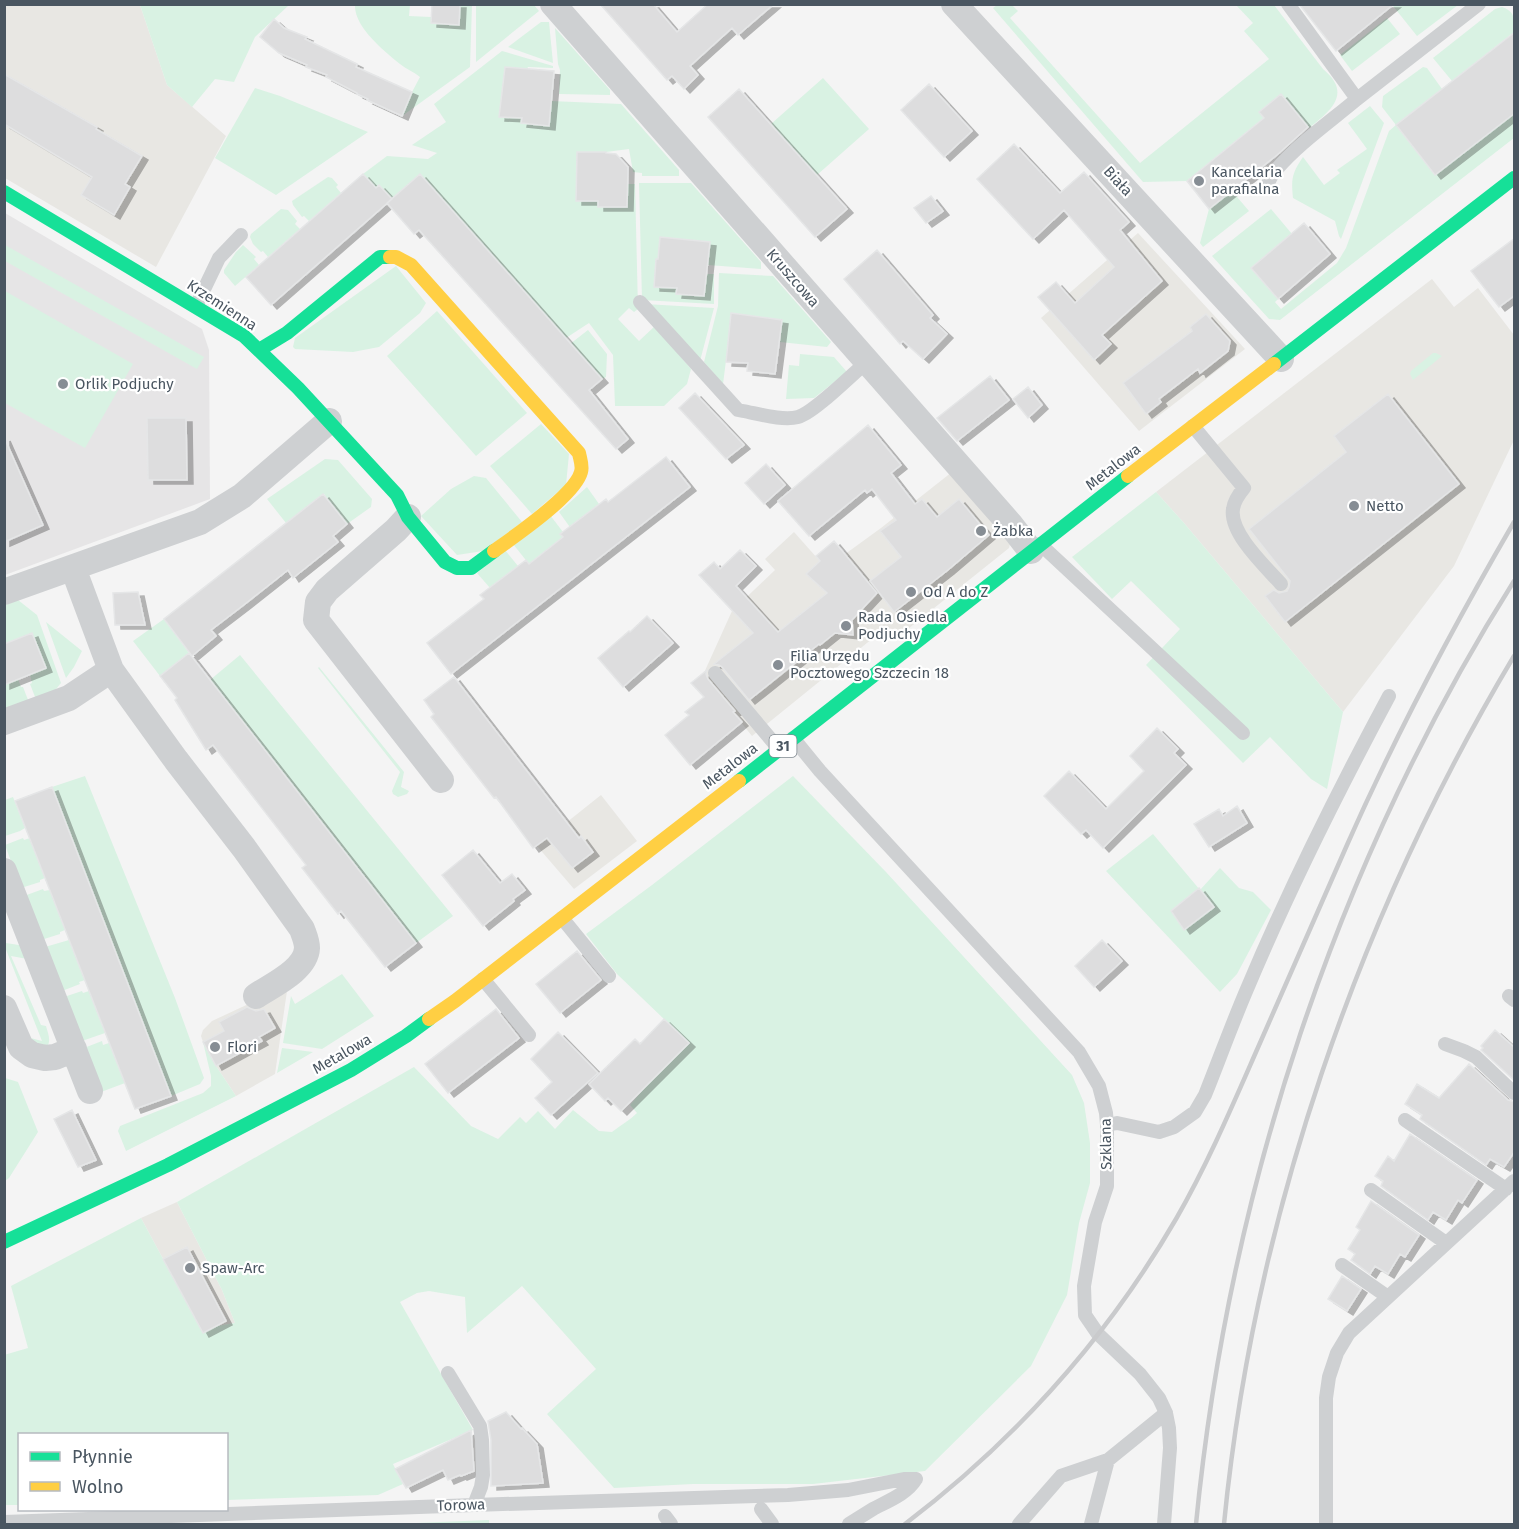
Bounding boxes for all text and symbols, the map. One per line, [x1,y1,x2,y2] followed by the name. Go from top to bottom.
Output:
[1100,162,1136,200] street label: Biała
[1211,163,1282,198] place label: Kancelaria parafialna
[1192,174,1206,188] marker: Kancelaria parafialna
[763,245,823,311] street label: Kruszcowa
[184,276,260,334] street label: Krzemienna
[75,375,174,393] place label: Orlik Podjuchy
[56,377,70,391] marker: Orlik Podjuchy
[1082,440,1144,494] street label: Metalowa
[1366,497,1404,515] place label: Netto
[1347,499,1361,513] marker: Netto
[993,522,1033,540] place label: Żabka
[974,524,988,538] marker: Żabka
[923,583,989,601] place label: Od A do Z
[904,585,918,599] marker: Od A do Z
[858,608,947,643] place label: Rada Osiedla Podjuchy
[839,619,853,633] marker: Rada Osiedla Podjuchy
[790,647,949,682] place label: Filia Urzędu Pocztowego Szczecin 18
[771,658,785,672] marker: Filia Urzędu Pocztowego Szczecin 18
[770,735,796,757] road number: 31
[699,739,761,793] street label: Metalowa
[309,1030,375,1078] street label: Metalowa
[227,1038,257,1056] place label: Flori
[208,1040,222,1054] marker: Flori
[1097,1118,1115,1170] street label: Szklana
[202,1259,265,1277] place label: Spaw-Arc
[183,1261,197,1275] marker: Spaw-Arc
[18,1433,228,1511] legend
[72,1446,133,1468] text: Płynnie
[72,1476,124,1498] text: Wolno
[436,1495,486,1515] street label: Torowa

